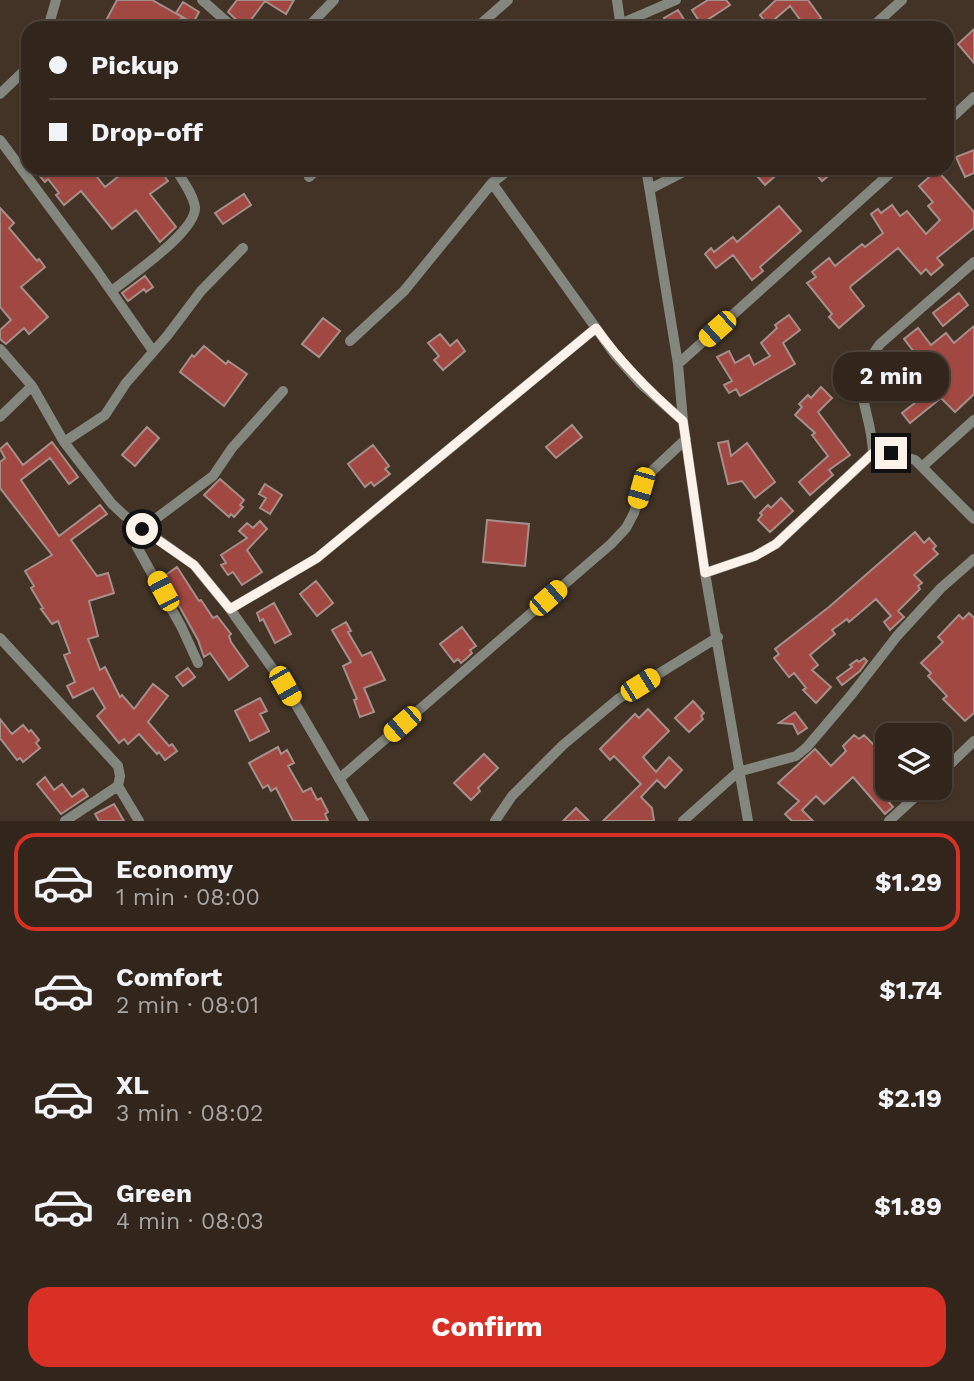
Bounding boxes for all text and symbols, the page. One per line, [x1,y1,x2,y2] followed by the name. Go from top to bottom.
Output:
[91,50,179,80] text: Pickup
[91,117,203,147] text: Drop-off
[695,307,740,351] car
[833,351,949,400] callout: 2 min
[860,363,922,390] text: 2 min
[875,437,907,469] route end
[626,465,657,511] car
[126,513,158,545] route start
[144,568,183,614] car
[526,576,571,620] car
[266,663,305,709] car
[617,665,664,705] car
[380,702,425,746] car
[875,723,952,800] map controls
[875,723,952,800] button: layers
[32,851,95,914] icon: car
[116,854,233,884] text: Economy
[875,867,942,897] text: $1.29
[116,884,260,911] text: 1 min · 08:00
[32,959,95,1022] icon: car
[116,962,222,992] text: Comfort
[879,975,942,1005] text: $1.74
[116,992,259,1019] text: 2 min · 08:01
[32,1067,95,1130] icon: car
[116,1070,149,1100] text: XL
[878,1083,942,1113] text: $2.19
[116,1100,263,1127] text: 3 min · 08:02
[32,1175,95,1238] icon: car
[116,1178,192,1208] text: Green
[874,1191,942,1221] text: $1.89
[116,1208,264,1235] text: 4 min · 08:03
[28,1287,946,1367] button: Confirm

